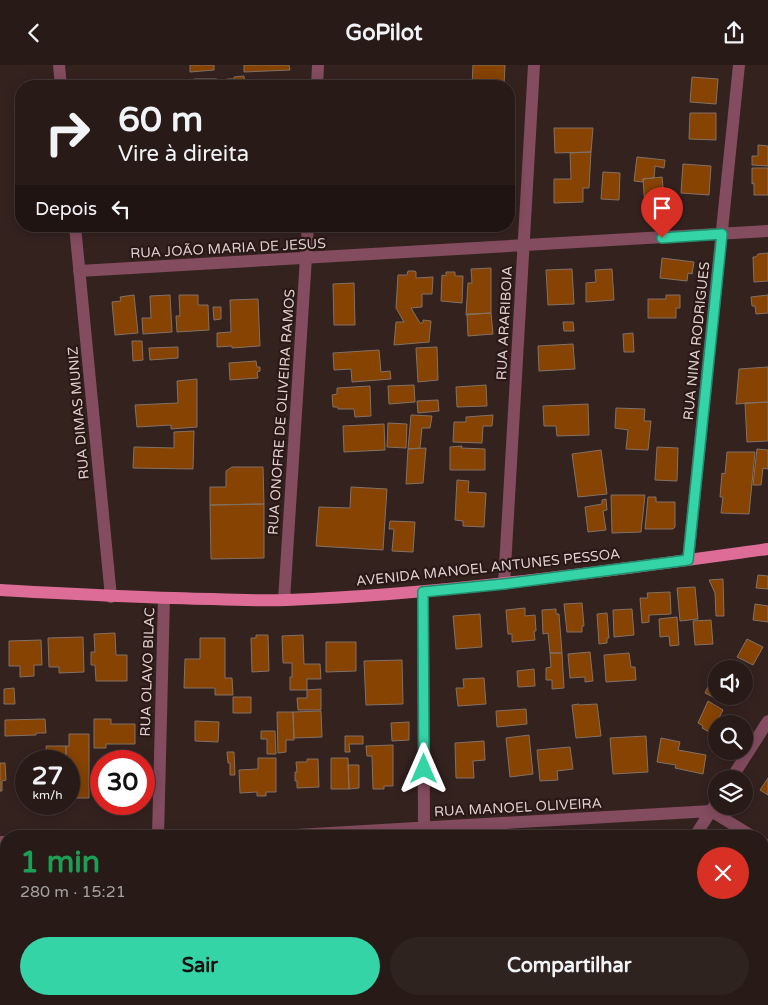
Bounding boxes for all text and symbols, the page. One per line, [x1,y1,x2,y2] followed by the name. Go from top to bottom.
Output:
[20,19,48,47] icon: back
[720,19,748,47] icon: share
[346,20,422,46] text: GoPilot
[118,99,203,141] text: 60 m
[35,100,100,165] icon: right
[118,141,249,167] text: Vire à direita
[641,187,683,238] pin
[648,194,676,222] icon: arrive
[107,195,135,223] icon: left
[35,198,97,220] text: Depois
[130,235,327,262] street label: RUA JOÃO MARIA DE JESUS
[680,260,713,421] street label: RUA NINA RODRIGUES
[493,265,516,381] street label: RUA ARARIBOIA
[264,288,299,536] street label: RUA ONOFRE DE OLIVEIRA RAMOS
[64,346,93,480] street label: RUA DIMAS MUNIZ
[355,545,621,590] street label: AVENIDA MANOEL ANTUNES PESSOA
[137,607,158,737] street label: RUA OLAVO BILAC
[708,660,753,815] map controls
[708,660,753,705] button: sound
[708,715,753,760] button: search
[397,742,449,794] position arrow
[90,750,155,815] speed limit sign: 30
[32,761,63,791] text: 27
[708,770,753,815] button: layers
[32,788,63,802] text: km/h
[434,795,602,820] street label: RUA MANOEL OLIVEIRA
[20,844,100,881] text: 1 min
[697,847,749,899] button: close
[20,882,126,902] text: 280 m · 15:21
[20,937,380,995] button: Sair
[390,937,749,995] button: Compartilhar

